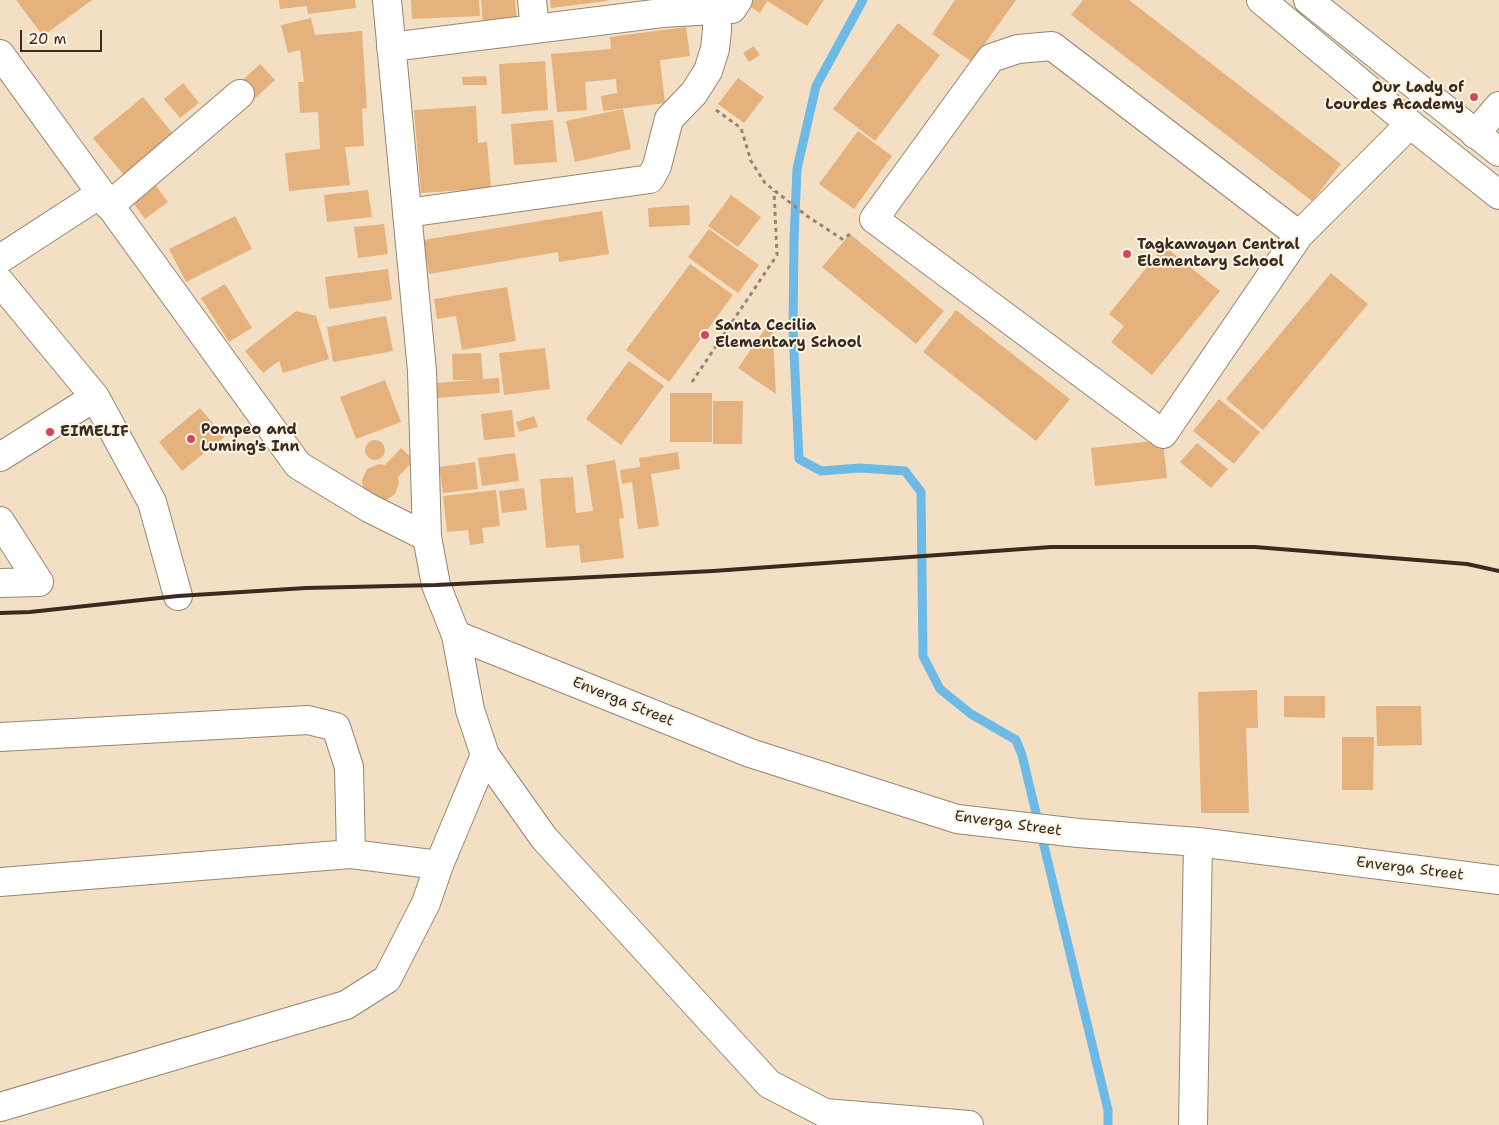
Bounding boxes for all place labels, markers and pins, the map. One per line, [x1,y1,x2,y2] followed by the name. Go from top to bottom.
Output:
[1325,79,1464,114] place label: Our Lady of Lourdes Academy
[1468,91,1480,103] marker: Our Lady of Lourdes Academy
[1137,236,1300,271] place label: Tagkawayan Central Elementary School
[1121,248,1133,260] marker: Tagkawayan Central Elementary School
[715,317,862,352] place label: Santa Cecilia Elementary School
[699,329,711,341] marker: Santa Cecilia Elementary School
[201,421,299,456] place label: Pompeo and Luming's Inn
[60,423,129,441] place label: EIMELIF
[44,426,56,438] marker: EIMELIF
[185,433,197,445] marker: Pompeo and Luming's Inn

